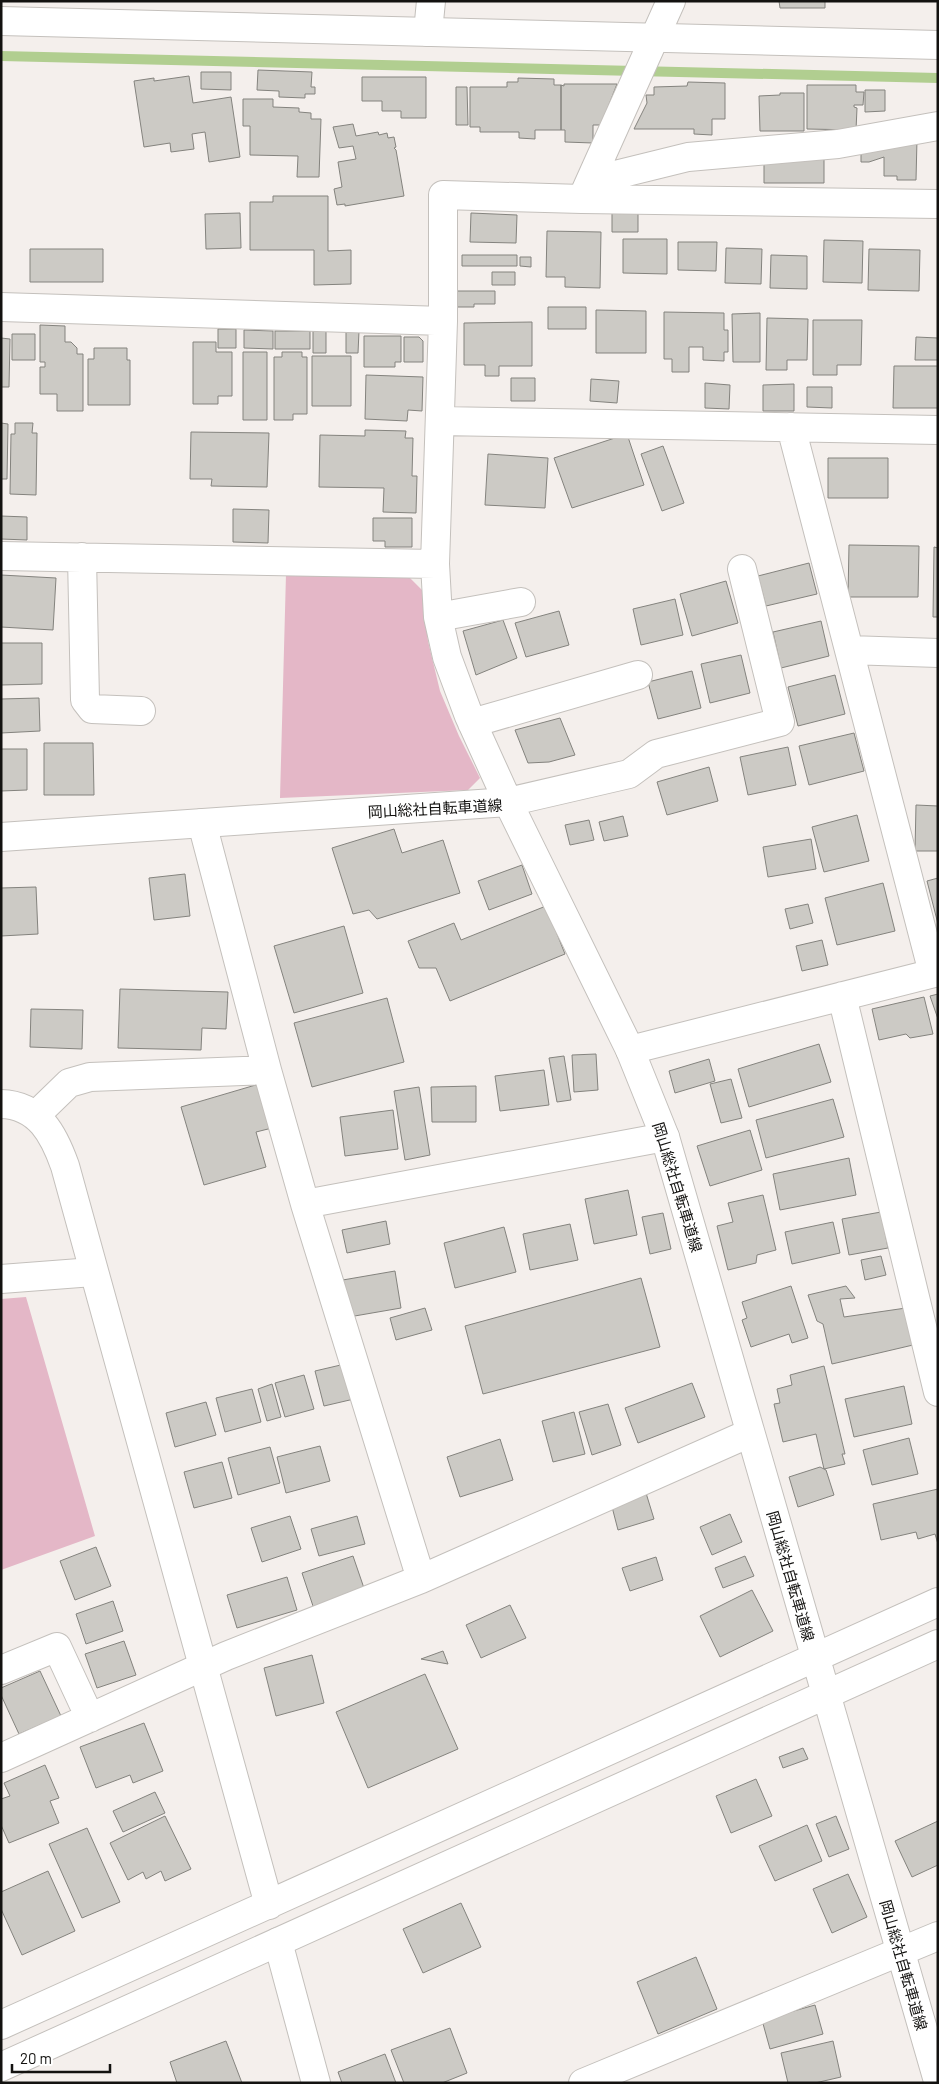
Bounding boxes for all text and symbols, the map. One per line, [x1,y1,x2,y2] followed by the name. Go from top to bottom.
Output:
[367,795,503,821] street label: 岡山総社自転車道線
[650,1120,706,1254] street label: 岡山総社自転車道線
[764,1509,818,1643] street label: 岡山総社自転車道線
[877,1898,931,2032] street label: 岡山総社自転車道線
[12,2042,110,2074] scale bar
[20,2049,52,2067] text: 20 m

